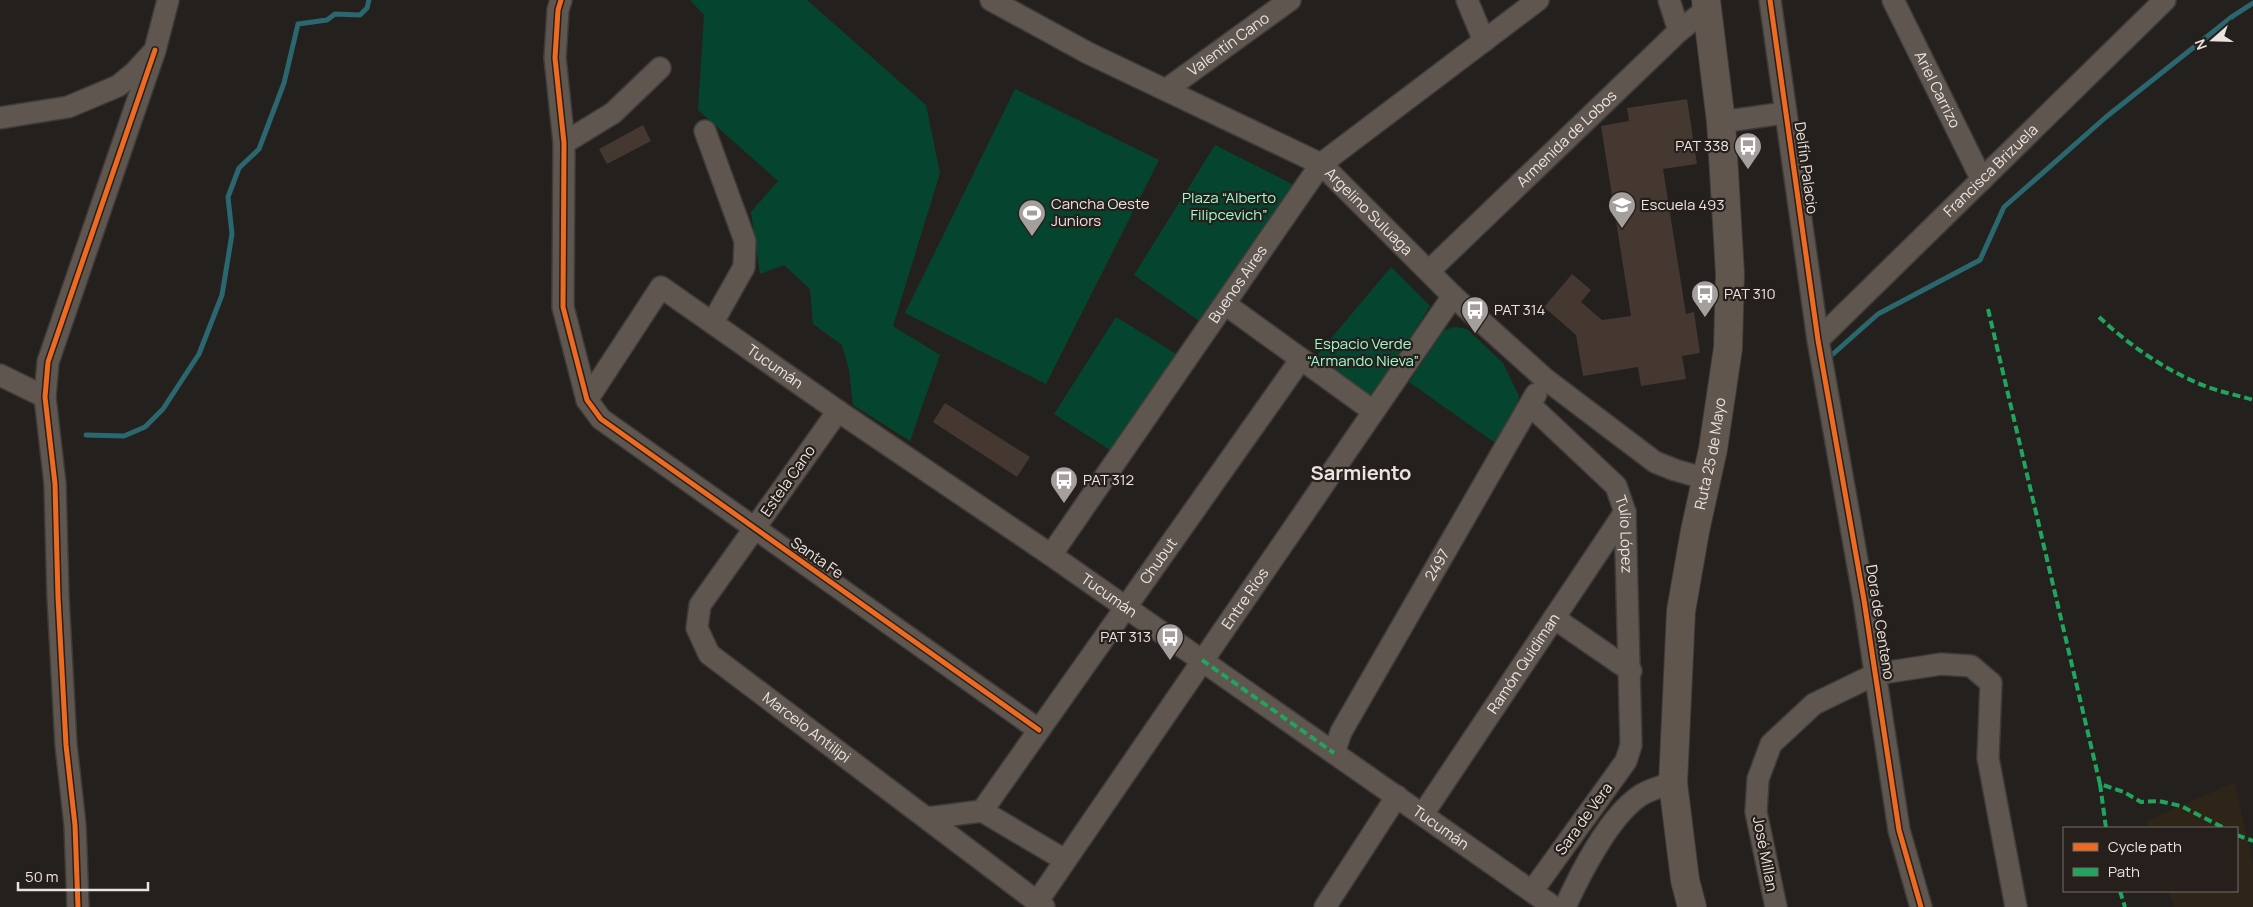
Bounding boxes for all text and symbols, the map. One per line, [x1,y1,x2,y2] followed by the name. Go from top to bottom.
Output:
[1183,7,1273,81] street label: Valentín Cano
[2188,15,2238,65] north arrow
[2190,37,2211,53] text: N
[1910,47,1966,132] street label: Ariel Carrizo
[1512,85,1621,192] street label: Armenida de Lobos
[1939,119,2042,221] street label: Francisca Brizuela
[1790,121,1823,215] street label: Delfín Palacio
[1733,131,1763,170] bus stop icon: PAT 338
[1675,135,1729,156] place label: PAT 338
[1320,163,1418,260] street label: Argelino Suluaga
[1182,187,1276,225] park label: Plaza “Alberto Filipcevich”
[1607,190,1637,229] school or university icon: Escuela 493
[1051,193,1150,231] place label: Cancha Oeste Juniors
[1641,194,1725,215] place label: Escuela 493
[1017,198,1047,237] sports icon: Cancha Oeste Juniors
[1203,241,1272,327] street label: Buenos Aires
[1690,279,1720,318] bus stop icon: PAT 310
[1724,283,1776,304] place label: PAT 310
[1460,295,1490,334] bus stop icon: PAT 314
[1494,299,1546,320] place label: PAT 314
[1307,333,1419,371] park label: Espacio Verde “Armando Nieva”
[743,339,808,393] street label: Tucumán
[1689,396,1731,512] street label: Ruta 25 de Mayo
[755,441,820,521] street label: Estela Cano
[1311,459,1411,486] district label: Sarmiento
[1049,465,1079,504] bus stop icon: PAT 312
[1083,469,1134,490] place label: PAT 312
[1610,493,1638,574] street label: Tulio López
[787,532,848,584] street label: Santa Fe
[1134,533,1182,588] street label: Chubut
[1419,545,1454,584] street label: 2497
[1216,563,1273,633] street label: Entre Ríos
[1861,563,1900,681] street label: Dora de Centeno
[1077,568,1142,622] street label: Tucumán
[1482,609,1565,718] street label: Ramón Quidiman
[1155,622,1185,661] bus stop icon: PAT 313
[1100,626,1151,647] place label: PAT 313
[758,687,855,767] street label: Marcelo Antilipi
[1550,778,1617,859] street label: Sara de Vera
[1409,800,1473,854] street label: Tucumán
[1748,815,1783,893] street label: José Millan
[2063,827,2238,892] legend
[2108,836,2182,857] text: Cycle path
[18,860,148,892] scale bar
[2108,861,2140,882] text: Path
[25,866,59,887] text: 50 m

